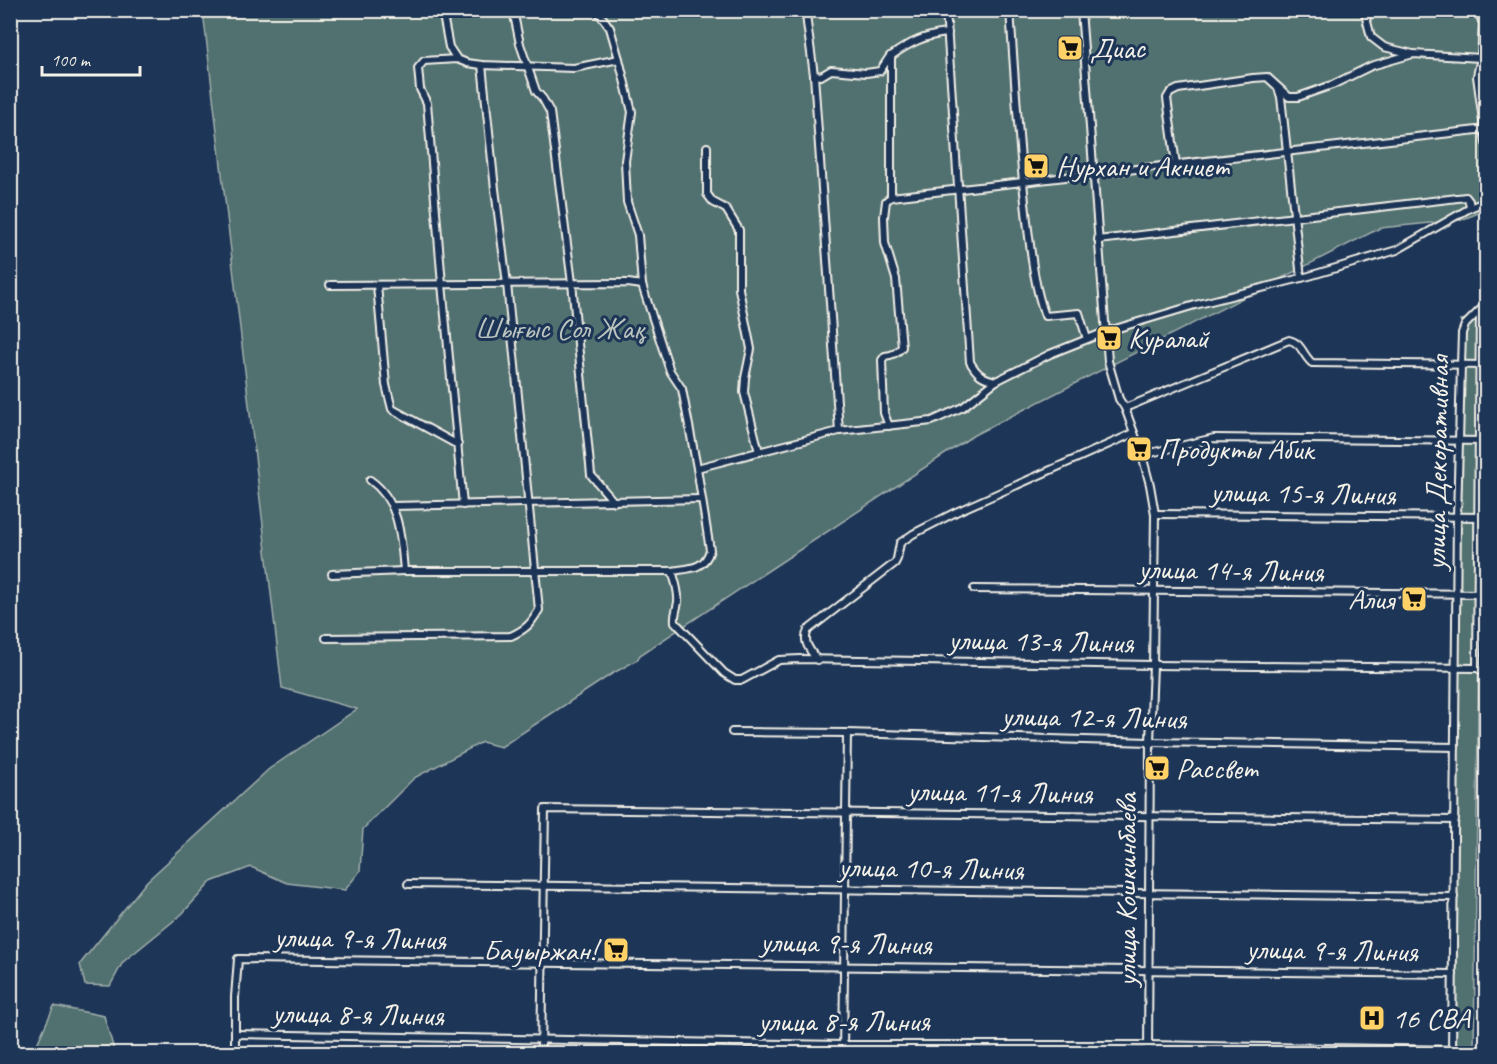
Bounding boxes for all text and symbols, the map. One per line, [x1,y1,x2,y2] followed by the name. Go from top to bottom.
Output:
[1090,29,1146,67] place label: Диас
[1055,33,1085,63] supermarket icon: Диас
[42,39,140,77] scale bar
[51,49,92,71] text: 100 m
[1056,147,1231,185] place label: Нурхан и Акниет
[1021,151,1051,181] supermarket icon: Нурхан и Акниет
[475,309,647,347] park label: Шығыс Сол Жақ
[1128,319,1210,357] place label: Куралай
[1094,323,1124,353] supermarket icon: Куралай
[1416,353,1458,573] street label: улица Декоративная
[1158,430,1316,468] place label: Продукты Абик
[1124,434,1154,464] supermarket icon: Продукты Абик
[1208,472,1397,514] street label: улица 15-я Линия
[1136,549,1325,591] street label: улица 14-я Линия
[1348,580,1397,618] place label: Алия
[1399,584,1429,614] supermarket icon: Алия
[946,620,1135,662] street label: улица 13-я Линия
[999,696,1188,738] street label: улица 12-я Линия
[1176,749,1260,787] place label: Рассвет
[1142,753,1172,783] supermarket icon: Рассвет
[905,771,1094,813] street label: улица 11-я Линия
[1107,791,1145,989] street label: улица Кошкинбаева
[836,847,1025,889] street label: улица 10-я Линия
[272,917,447,959] street label: улица 9-я Линия
[758,922,933,964] street label: улица 9-я Линия
[1244,929,1419,971] street label: улица 9-я Линия
[483,931,602,969] place label: Бауыржан!
[601,935,631,965] supermarket icon: Бауыржан!
[270,993,445,1035] street label: улица 8-я Линия
[1392,999,1472,1037] place label: 16 СВА
[756,1002,931,1040] street label: улица 8-я Линия
[1357,1003,1387,1033] hospital icon: 16 СВА

